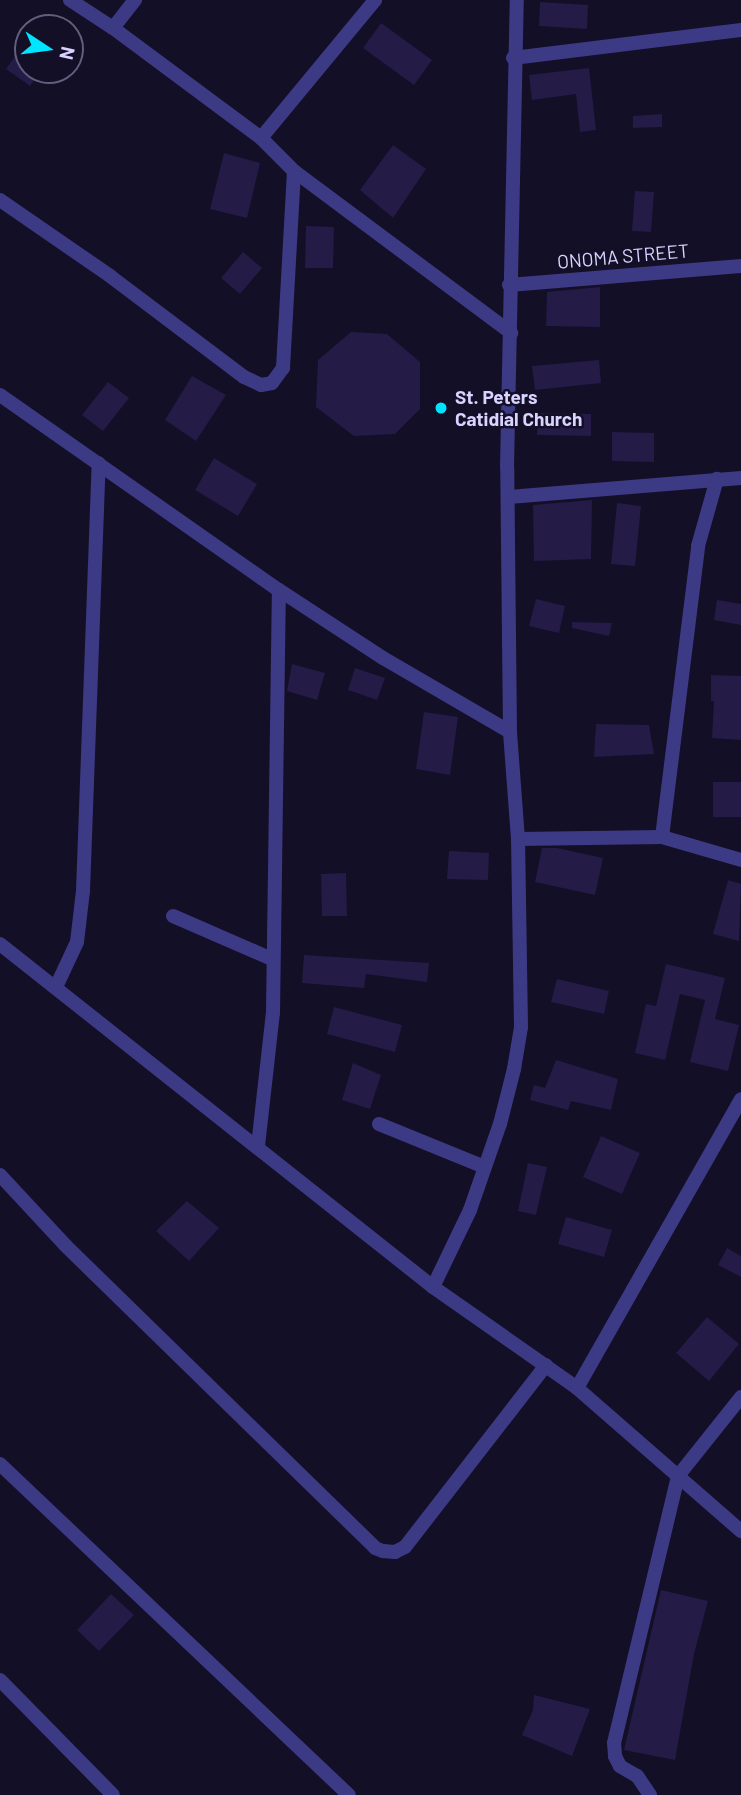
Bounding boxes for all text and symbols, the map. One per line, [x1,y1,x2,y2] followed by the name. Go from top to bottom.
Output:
[14,14,84,84] north arrow
[55,45,81,62] text: N
[556,239,690,273] street label: ONOMA STREET
[455,386,582,430] place label: St. Peters Catidial Church
[433,400,449,416] marker: St. Peters Catidial Church

